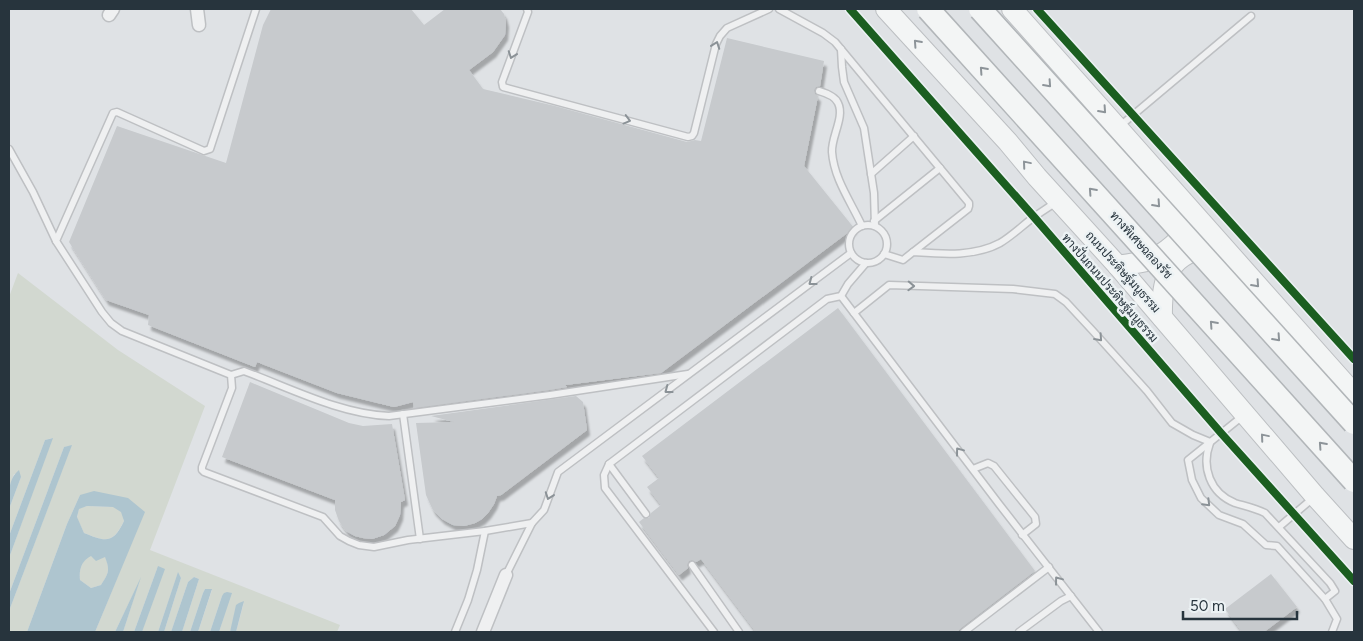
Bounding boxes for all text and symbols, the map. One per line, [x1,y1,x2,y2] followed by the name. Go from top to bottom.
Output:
[914,40,923,49] one-way arrow
[711,41,721,49] one-way arrow
[508,50,518,58] one-way arrow
[980,67,989,76] one-way arrow
[1042,78,1051,87] one-way arrow
[1097,105,1106,114] one-way arrow
[622,114,631,125] one-way arrow
[1023,161,1032,170] one-way arrow
[1089,187,1098,196] one-way arrow
[1151,199,1160,208] one-way arrow
[1107,208,1175,282] street label: ทางพิเศษฉลองรัช
[1082,228,1164,316] street label: ถนนประดิษฐ์มนูธรรม
[1058,229,1164,346] street label: ทางปั่นถนนประดิษฐ์มนูธรรม
[809,277,818,285] one-way arrow
[1251,278,1260,287] one-way arrow
[907,281,915,291] one-way arrow
[1209,321,1218,330] one-way arrow
[1093,332,1102,341] one-way arrow
[1271,332,1280,341] one-way arrow
[664,384,674,393] one-way arrow
[1261,433,1270,442] one-way arrow
[1318,442,1327,451] one-way arrow
[957,448,965,457] one-way arrow
[545,491,555,499] one-way arrow
[1201,498,1210,507] one-way arrow
[1055,576,1064,586] one-way arrow
[1183,588,1297,620] scale bar
[1190,597,1225,615] text: 50 m

